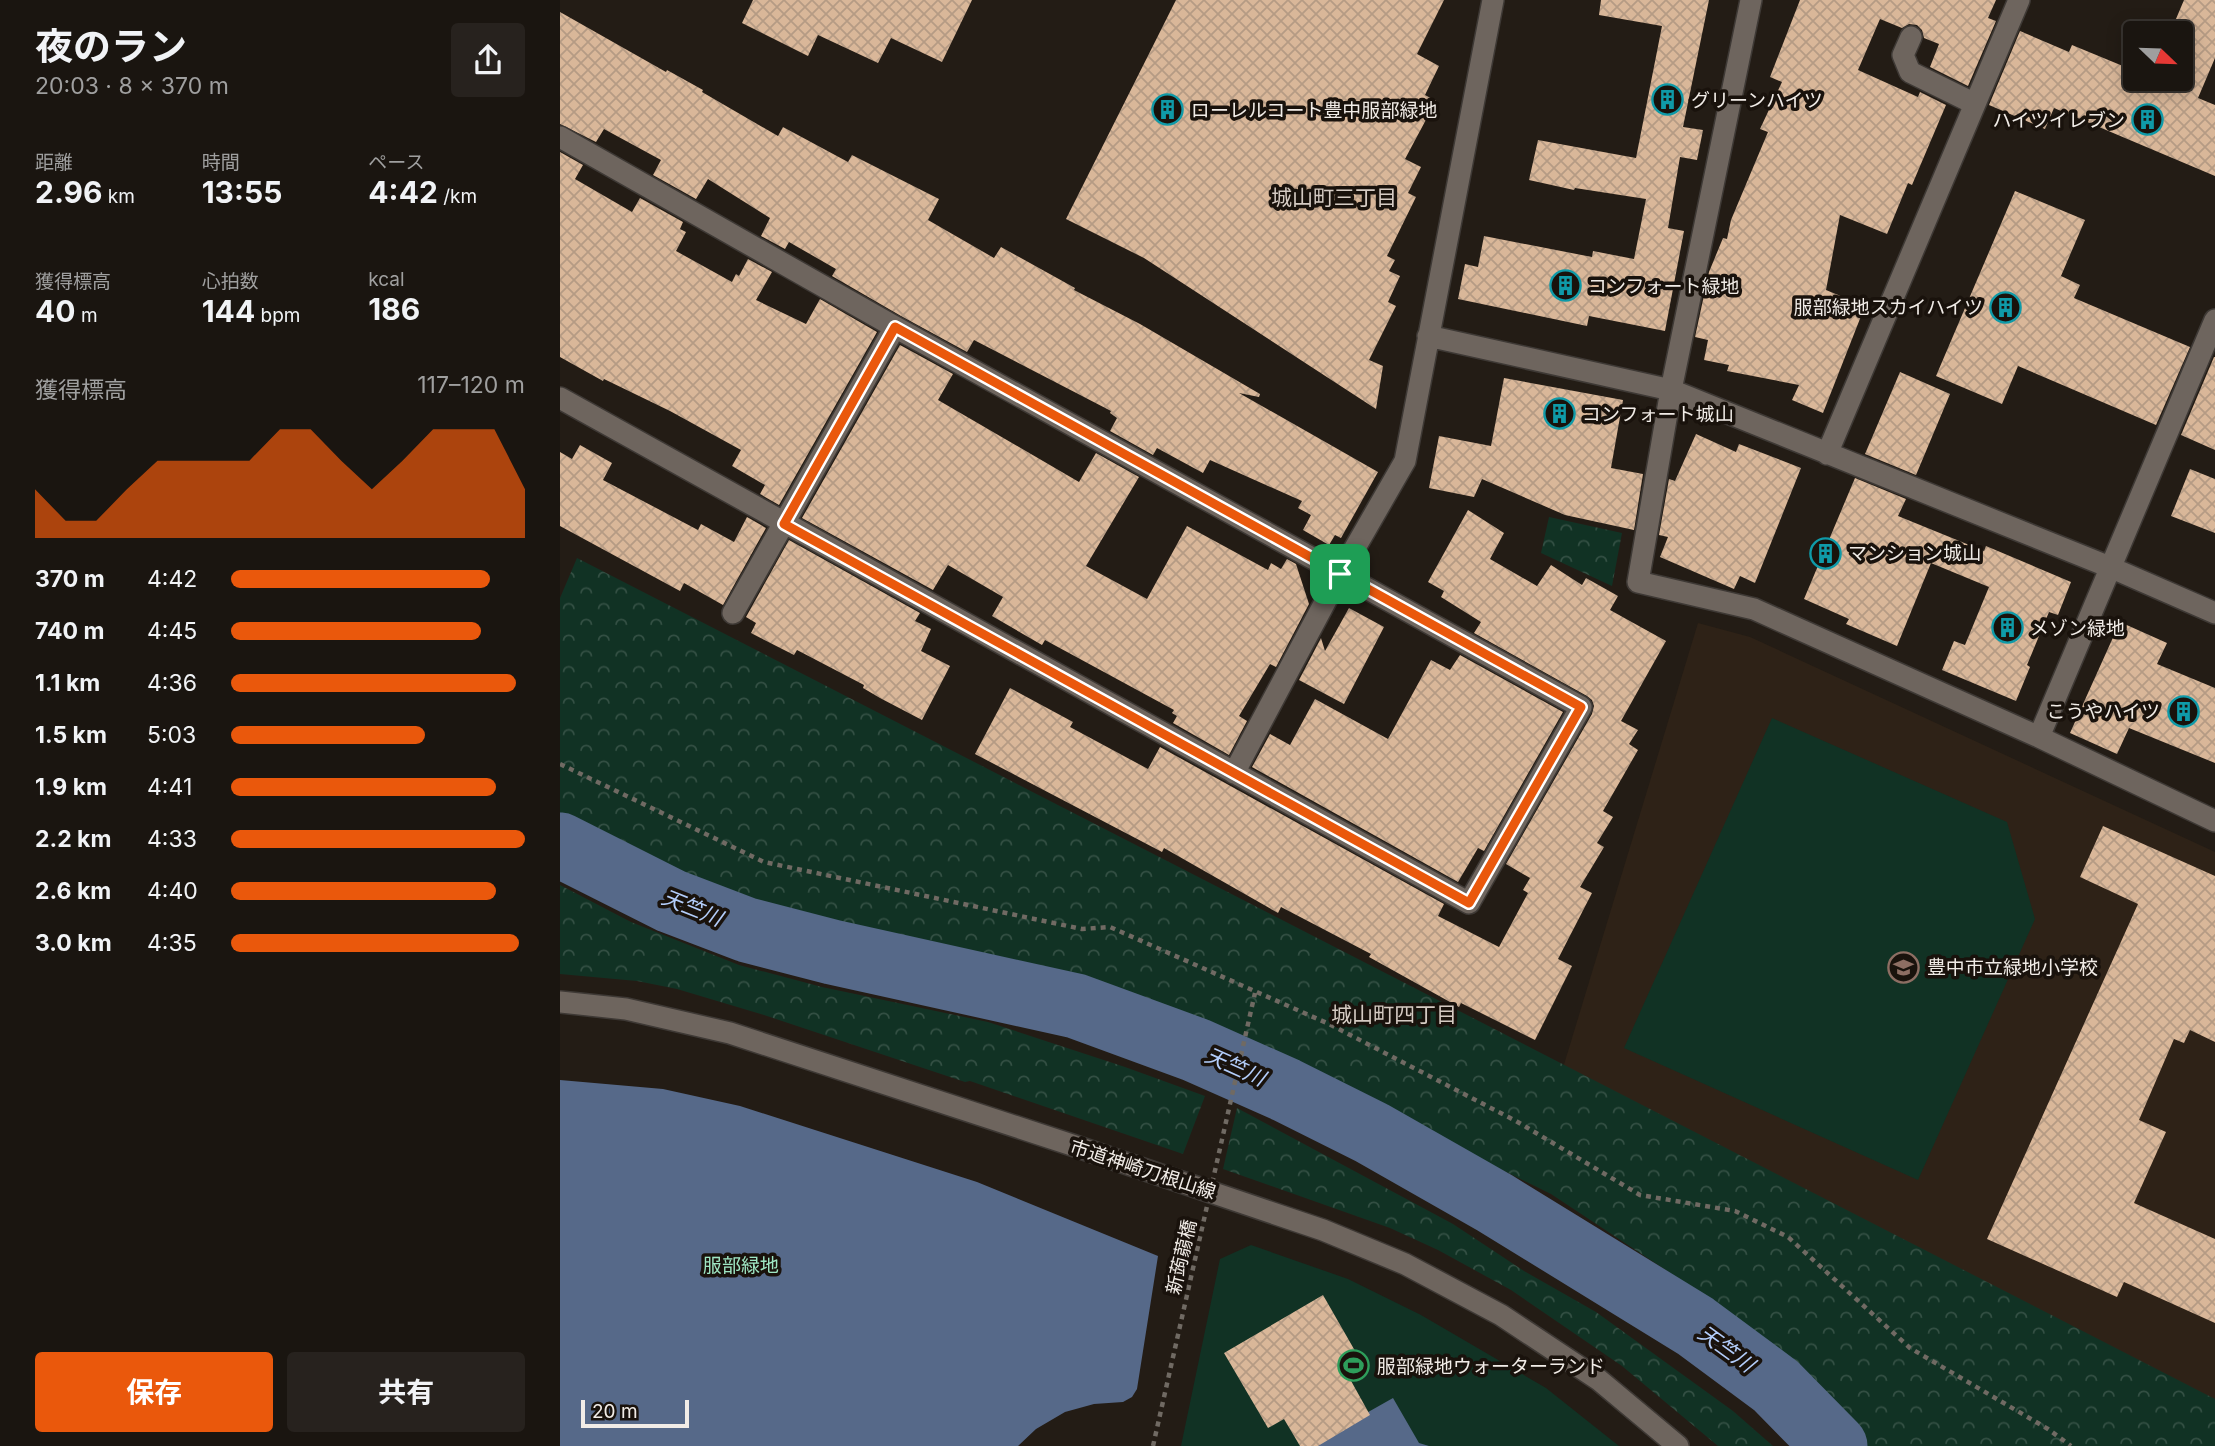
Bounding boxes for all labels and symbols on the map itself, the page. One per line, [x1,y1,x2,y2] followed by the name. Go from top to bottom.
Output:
[2123,21,2193,91] north arrow
[1651,83,1685,117] building icon: グリーンハイツ
[1691,89,1823,112] place label: グリーンハイツ
[1151,93,1185,127] building icon: ローレルコート豊中服部緑地
[1191,99,1438,122] place label: ローレルコート豊中服部緑地
[2131,103,2165,137] building icon: ハイツイレブン
[1992,109,2125,132] place label: ハイツイレブン
[1271,185,1397,210] district label: 城山町三丁目
[1548,269,1582,303] building icon: コンフォート緑地
[1588,275,1739,298] place label: コンフォート緑地
[1989,290,2023,324] building icon: 服部緑地スカイハイツ
[1794,296,1983,319] place label: 服部緑地スカイハイツ
[1542,397,1576,431] building icon: コンフォート城山
[1582,403,1733,426] place label: コンフォート城山
[1808,536,1842,570] building icon: マンション城山
[1848,542,1981,565] place label: マンション城山
[1310,544,1370,604] pin
[1990,611,2024,645] building icon: メゾン緑地
[2030,617,2125,640] place label: メゾン緑地
[2166,694,2200,728] building icon: こうやハイツ
[2046,700,2160,723] place label: こうやハイツ
[658,884,728,932] water label: 天竺川
[1887,950,1921,984] school or university icon: 豊中市立緑地小学校
[1927,956,2098,979] place label: 豊中市立緑地小学校
[1331,1002,1457,1027] district label: 城山町四丁目
[1201,1042,1271,1092] water label: 天竺川
[1067,1135,1219,1204] street label: 市道神崎刀根山線
[1162,1217,1201,1297] street label: 新蒟蒻橋
[703,1254,779,1277] park label: 服部緑地
[1693,1320,1761,1378] water label: 天竺川
[1337,1349,1371,1383] sports icon: 服部緑地ウォーターランド
[1377,1355,1605,1378] place label: 服部緑地ウォーターランド
[581,1397,690,1429] scale bar

